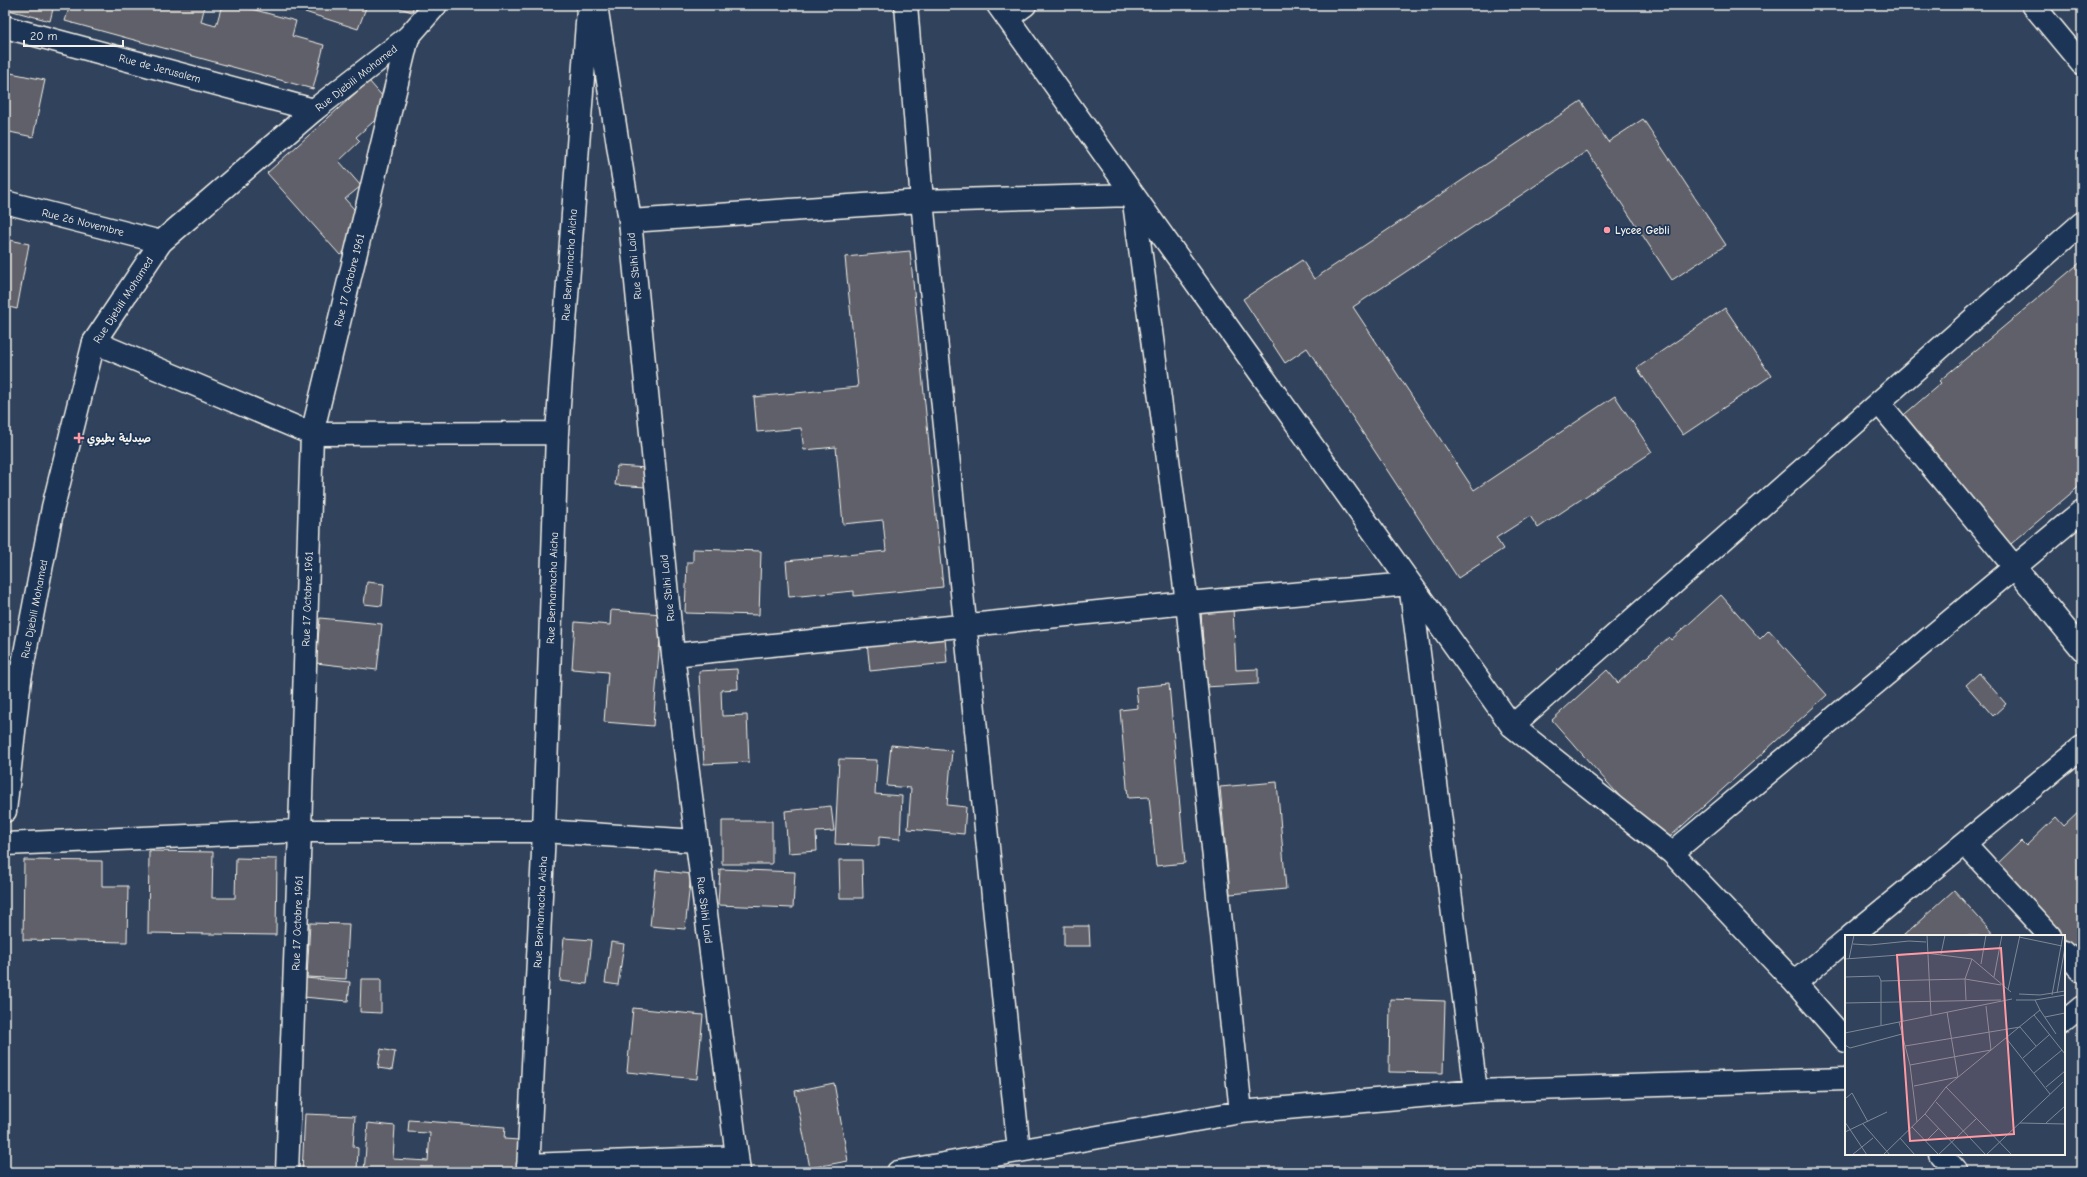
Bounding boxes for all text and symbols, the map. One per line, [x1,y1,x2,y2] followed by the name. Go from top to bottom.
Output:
[24,22,123,48] scale bar
[30,29,58,43] text: 20 m
[313,42,400,114] street label: Rue Djebili Mohamed
[118,51,202,86] street label: Rue de Jerusalem
[40,206,126,239] street label: Rue 26 Novembre
[559,208,580,322] street label: Rue Benhamacha Aicha
[1615,224,1670,237] place label: Lycee Gebli
[1602,225,1612,235] marker: Lycee Gebli
[332,232,367,328] street label: Rue 17 Octobre 1961
[625,232,644,300] street label: Rue Sbihi Laid
[91,254,156,346] street label: Rue Djebili Mohamed
[87,432,151,447] place label: صيدلية بطيوي
[74,433,84,443] marker: صيدلية بطيوي
[544,532,561,644] street label: Rue Benhamacha Aicha
[299,551,316,647] street label: Rue 17 Octobre 1961
[658,554,677,622] street label: Rue Sbihi Laid
[19,558,50,660] street label: Rue Djebili Mohamed
[531,856,550,969] street label: Rue Benhamacha Aicha
[289,875,306,971] street label: Rue 17 Octobre 1961
[694,876,715,944] street label: Rue Sbihi Laid
[1845,935,2065,1155] inset map

